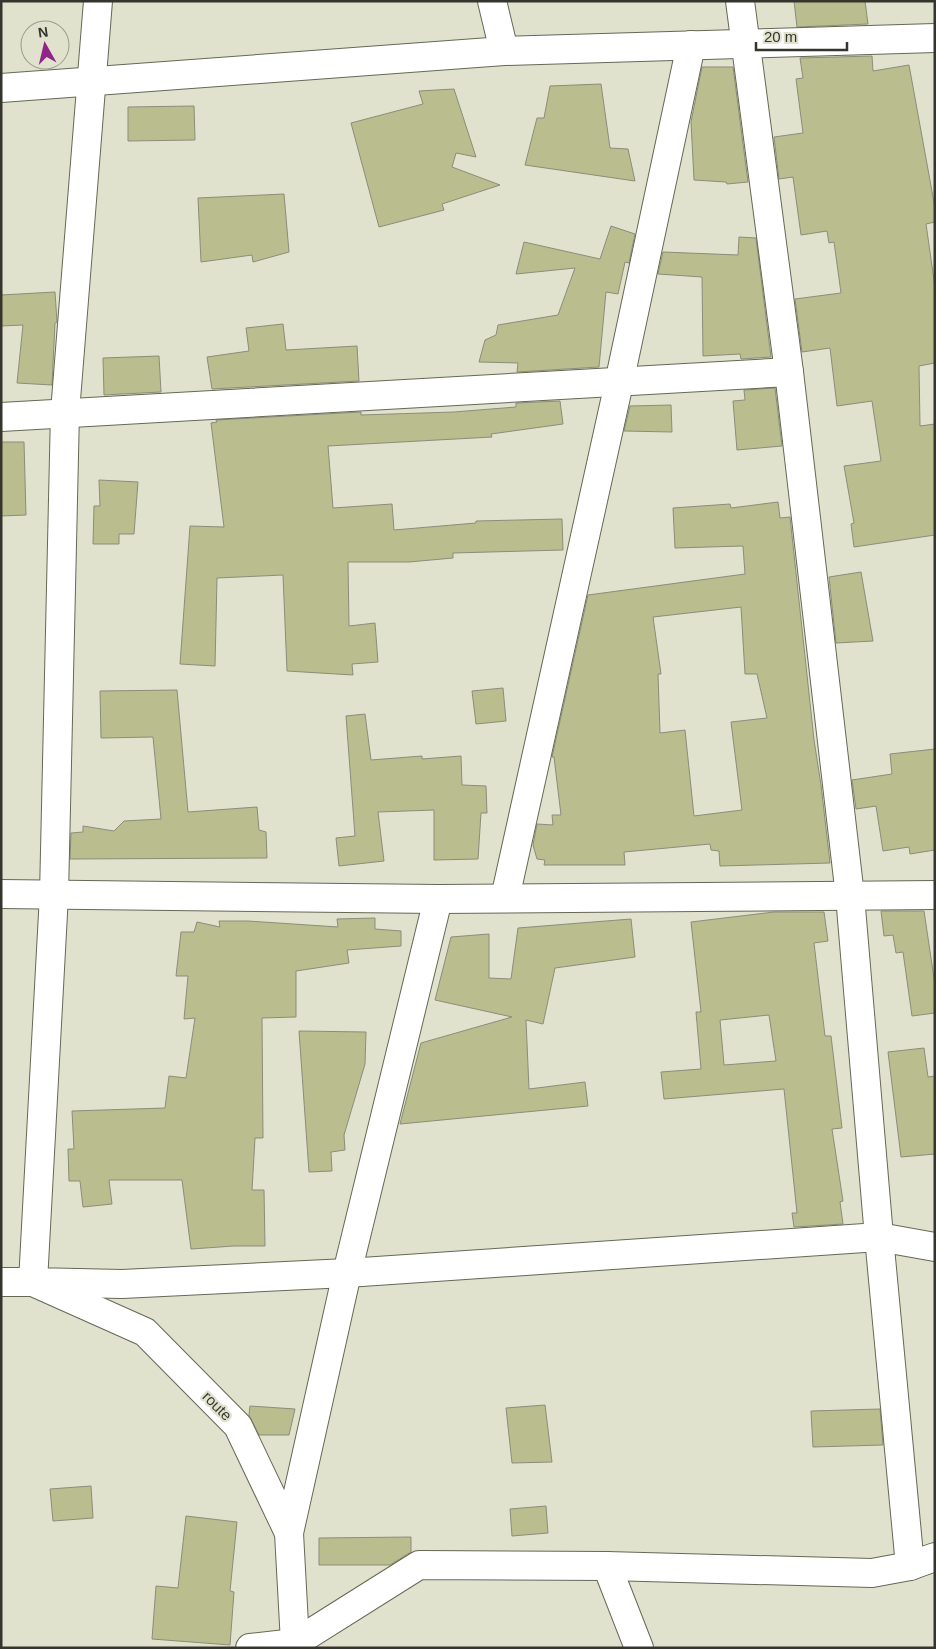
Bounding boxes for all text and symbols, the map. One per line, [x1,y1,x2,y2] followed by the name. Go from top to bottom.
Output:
[20,20,70,70] north arrow
[756,20,847,52] scale bar
[37,23,49,41] text: N
[764,28,797,45] text: 20 m
[199,1388,235,1424] street label: route

